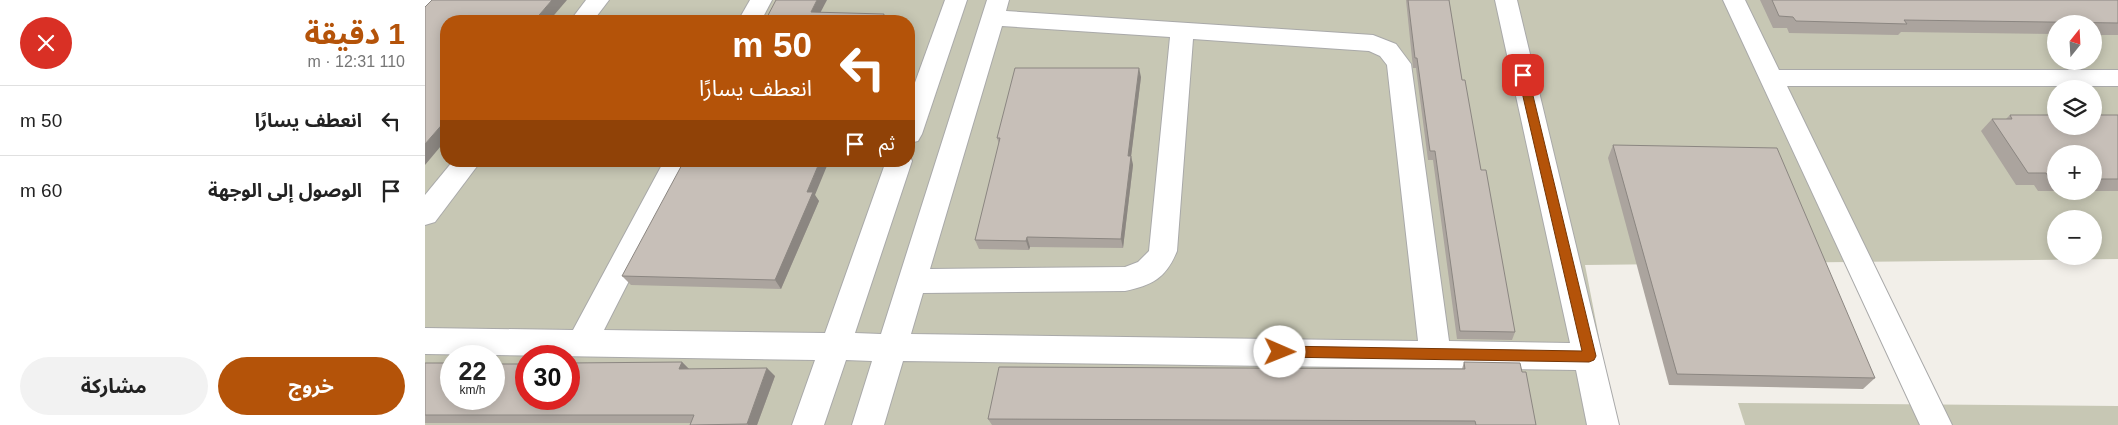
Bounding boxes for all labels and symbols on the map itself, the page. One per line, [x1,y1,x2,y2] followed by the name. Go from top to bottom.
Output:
[2047,15,2103,70] north arrow
[1502,54,1544,96] pin
[1253,325,1305,377] position arrow
[515,345,580,410] speed limit sign: 30

